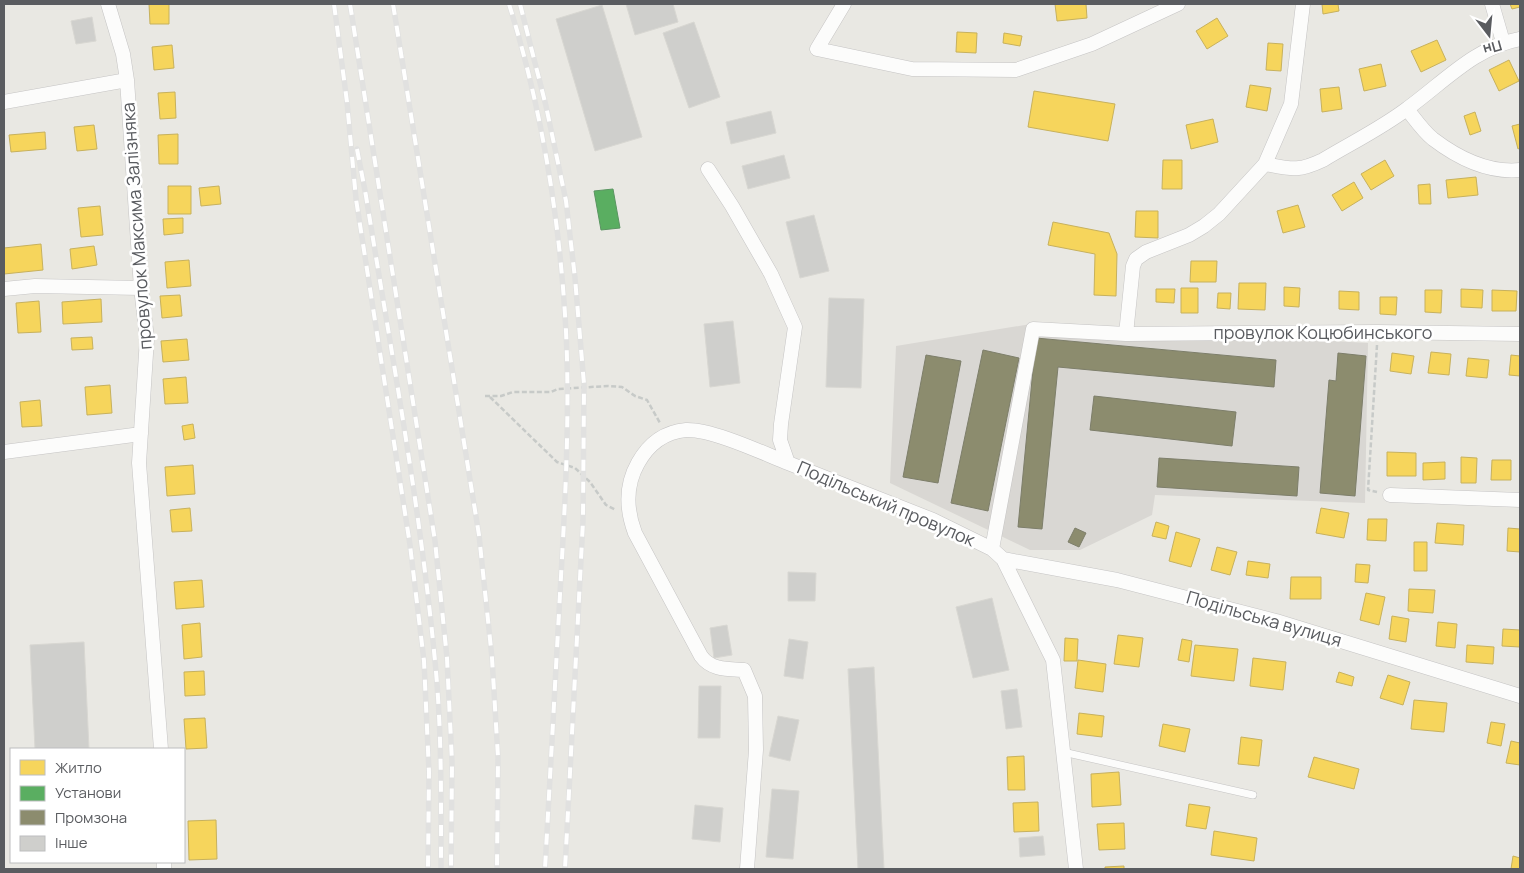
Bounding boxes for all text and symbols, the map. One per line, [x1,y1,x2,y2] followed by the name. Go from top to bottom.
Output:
[1464,10,1514,60] north arrow
[1481,36,1504,60] text: Пн
[115,102,157,351] street label: провулок Максима Залізняка
[1213,320,1433,344] street label: провулок Коцюбинського
[794,455,980,552] street label: Подільський провулок
[1184,584,1345,652] street label: Подільська вулиця
[10,748,185,863] legend
[55,757,102,778] text: Житло
[55,782,121,803] text: Установи
[55,807,127,828] text: Промзона
[55,832,88,853] text: Інше

